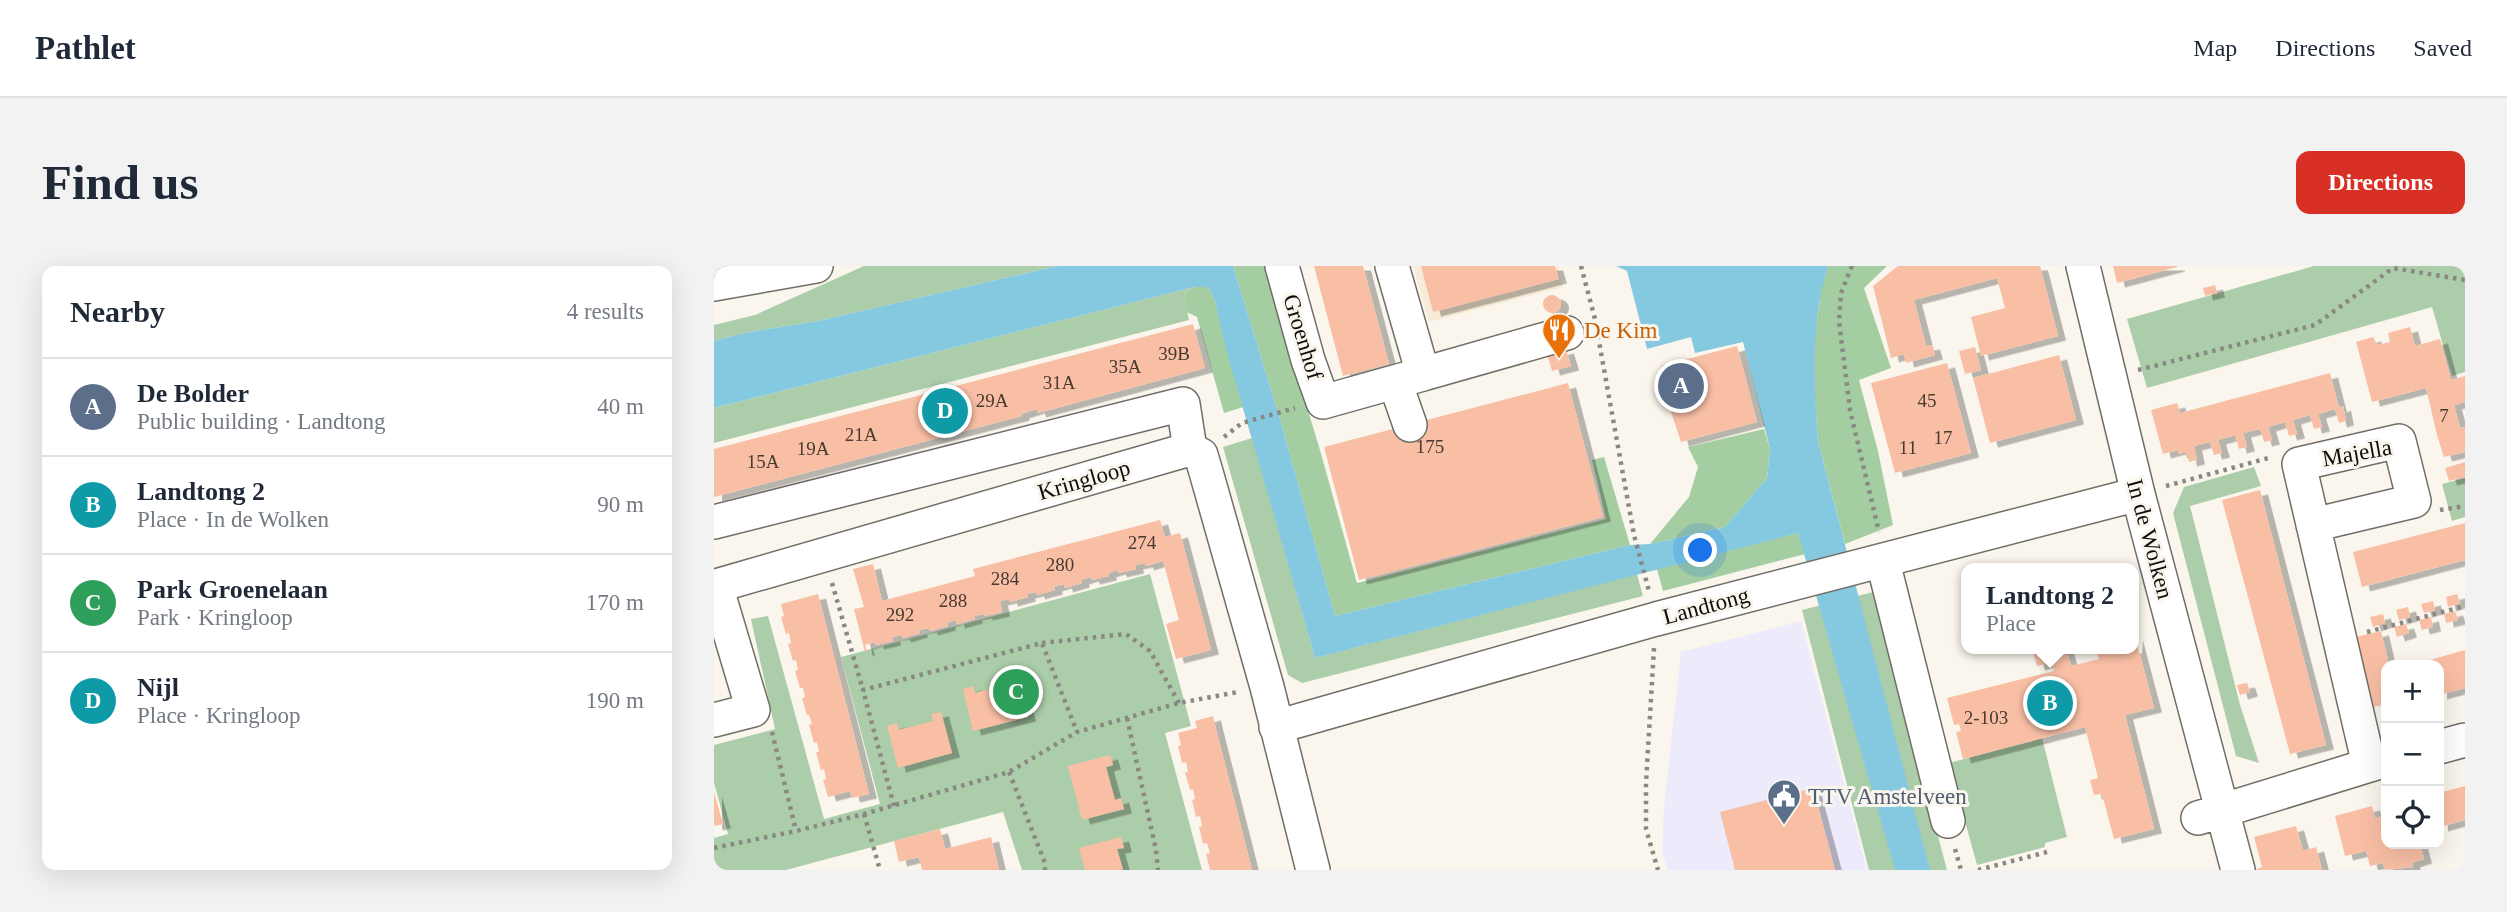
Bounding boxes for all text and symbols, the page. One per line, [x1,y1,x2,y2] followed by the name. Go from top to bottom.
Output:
[35,30,136,66] text: Pathlet
[2193,35,2237,61] text: Map
[2275,35,2375,61] text: Directions
[2413,35,2472,61] text: Saved
[2296,151,2465,214] button: Directions
[42,155,199,210] text: Find us
[1278,291,1328,383] street label: Groenhof
[70,295,165,328] text: Nearby
[567,299,644,324] text: 4 results
[1540,311,1578,360] restaurant icon: De Kim
[1584,318,1658,343] place label: De Kim
[1158,343,1190,364] house number: 39B
[1109,356,1142,377] house number: 35A
[1658,360,1704,412] pin: A
[1043,372,1076,393] house number: 31A
[137,379,249,408] text: De Bolder
[922,385,968,437] pin: D
[976,390,1009,411] house number: 29A
[1918,390,1937,411] house number: 45
[85,394,101,419] text: A
[597,394,644,419] text: 40 m
[2439,405,2449,426] house number: 7
[137,409,386,434] text: Public building · Landtong
[845,424,878,445] house number: 21A
[1934,427,1953,448] house number: 17
[2320,435,2394,471] street label: Majella
[1416,436,1444,457] house number: 175
[1899,437,1917,458] house number: 11
[797,438,830,459] house number: 19A
[747,451,780,472] house number: 15A
[1035,455,1133,505] street label: Kringloop
[2122,476,2178,602] street label: In de Wolken
[137,477,265,506] text: Landtong 2
[85,492,101,517] text: B
[597,492,644,517] text: 90 m
[137,507,329,532] text: Place · In de Wolken
[1128,532,1157,553] house number: 274
[1683,533,1717,567] your location
[1046,554,1074,575] house number: 280
[1961,563,2139,654] popup
[991,568,1020,589] house number: 284
[137,575,328,604] text: Park Groenelaan
[1986,581,2114,610] text: Landtong 2
[1660,582,1752,629] street label: Landtong
[85,590,101,615] text: C
[586,590,644,615] text: 170 m
[939,590,967,611] house number: 288
[886,604,914,625] house number: 292
[137,605,293,630] text: Park · Kringloop
[1986,611,2036,636] text: Place
[2381,660,2444,849] map controls
[2381,660,2444,723] button: +
[993,666,1039,718] pin: C
[137,673,179,702] text: Nijl
[2027,677,2073,729] pin: B
[85,688,101,713] text: D
[586,688,644,713] text: 190 m
[137,703,301,728] text: Place · Kringloop
[1964,707,2008,728] house number: 2-103
[2381,723,2444,786] button: −
[1765,777,1803,826] public building icon: TTV Amstelveen
[1808,784,1967,809] place label: TTV Amstelveen
[2381,786,2444,849] button: locate

